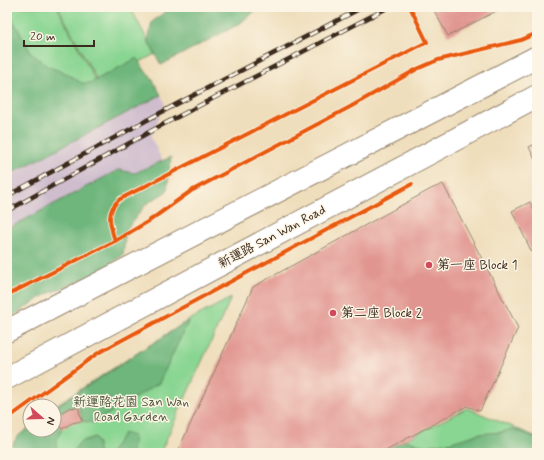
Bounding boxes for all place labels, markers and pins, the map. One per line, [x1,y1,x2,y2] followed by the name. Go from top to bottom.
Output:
[437,257,517,274] place label: 第一座 Block 1
[424,260,434,270] marker: 第一座 Block 1
[341,305,423,322] place label: 第二座 Block 2
[328,308,338,318] marker: 第二座 Block 2

